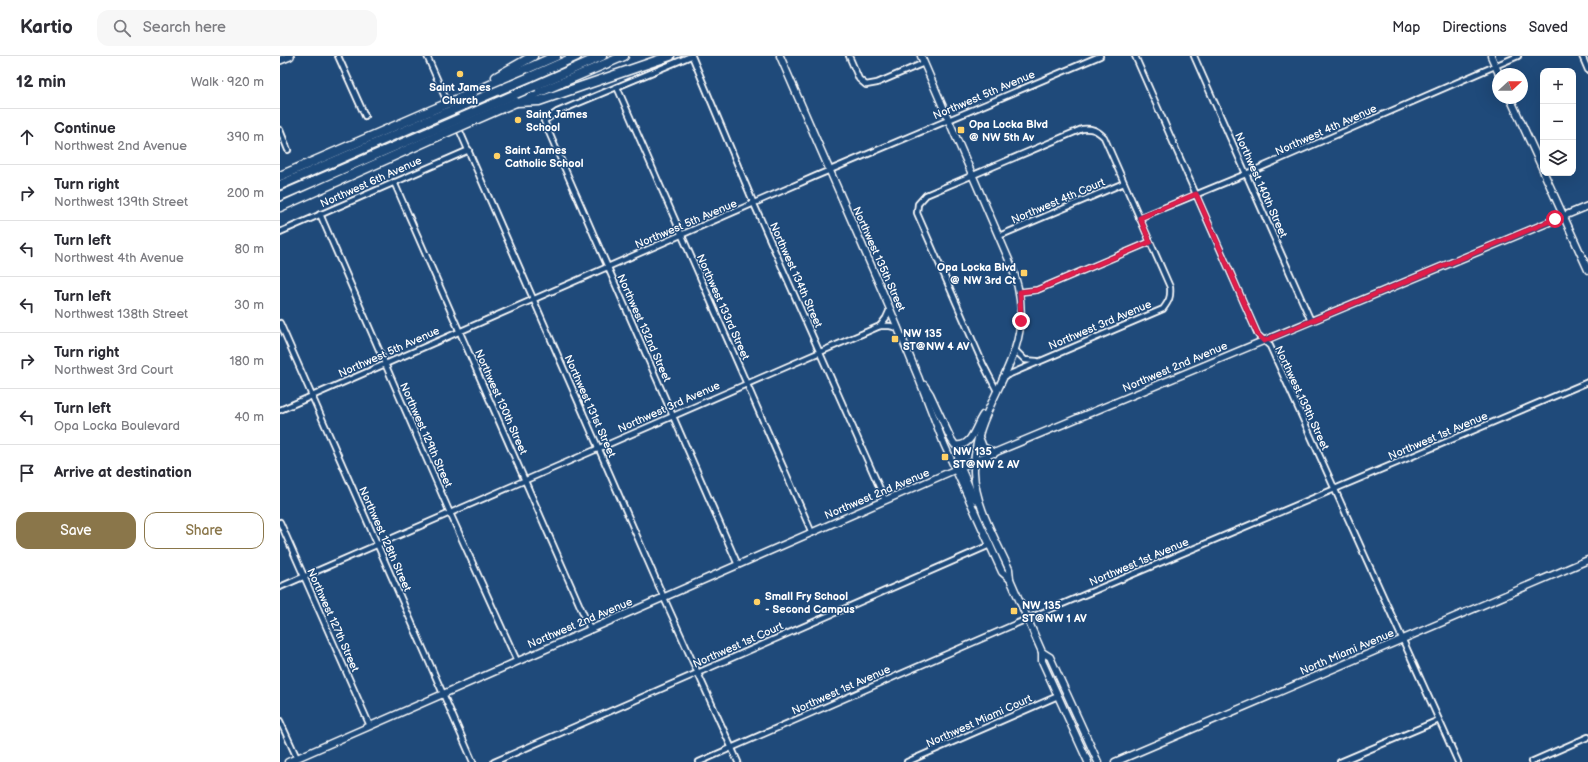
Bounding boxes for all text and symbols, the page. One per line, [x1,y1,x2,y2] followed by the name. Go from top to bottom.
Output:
[97,10,377,46] search box
[20,16,73,39] text: Kartio
[111,17,133,39] icon: search
[143,18,226,37] text: Search here
[1392,19,1420,36] text: Map
[1442,19,1507,36] text: Directions
[1529,19,1568,36] text: Saved
[931,67,1037,122] street label: Northwest 5th Avenue
[1492,68,1528,104] north arrow
[1540,68,1576,176] map controls
[1540,68,1576,104] button: +
[455,69,465,79] marker: Saint James Church
[16,72,66,92] text: 12 min
[191,74,264,90] text: Walk · 920 m
[429,81,491,107] place label: Saint James Church
[1273,102,1379,158] street label: Northwest 4th Avenue
[1540,104,1576,140] button: −
[526,108,588,134] place label: Saint James School
[513,115,523,125] marker: Saint James School
[969,118,1048,144] place label: Opa Locka Blvd @ NW 5th Av
[54,119,116,138] text: Continue
[956,125,966,135] marker: Opa Locka Blvd @ NW 5th Av
[16,126,38,148] icon: ahead
[227,129,264,145] text: 390 m
[1232,131,1290,240] street label: Northwest 140th Street
[54,138,187,154] text: Northwest 2nd Avenue
[1540,140,1576,176] button: layers
[505,144,584,170] place label: Saint James Catholic School
[492,151,502,161] marker: Saint James Catholic School
[318,154,424,210] street label: Northwest 6th Avenue
[54,175,119,194] text: Turn right
[1009,175,1107,227] street label: Northwest 4th Court
[16,182,38,204] icon: right
[227,185,264,201] text: 200 m
[54,194,188,210] text: Northwest 139th Street
[633,196,739,251] street label: Northwest 5th Avenue
[850,205,908,314] street label: Northwest 135th Street
[1546,210,1564,228] route start
[767,220,825,330] street label: Northwest 134th Street
[54,231,111,250] text: Turn left
[16,238,38,260] icon: left
[235,241,264,257] text: 80 m
[54,250,184,266] text: Northwest 4th Avenue
[694,252,752,362] street label: Northwest 133rd Street
[937,261,1016,287] place label: Opa Locka Blvd @ NW 3rd Ct
[1019,268,1029,278] marker: Opa Locka Blvd @ NW 3rd Ct
[614,272,674,384] street label: Northwest 132nd Street
[54,287,111,306] text: Turn left
[16,294,38,316] icon: left
[234,297,264,313] text: 30 m
[1047,297,1154,353] street label: Northwest 3rd Avenue
[54,306,188,322] text: Northwest 138th Street
[1012,312,1030,330] route end
[336,324,442,380] street label: Northwest 5th Avenue
[903,327,970,353] place label: NW 135 ST@NW 4 AV
[890,334,900,344] marker: NW 135 ST@NW 4 AV
[1121,339,1230,395] street label: Northwest 2nd Avenue
[54,343,119,362] text: Turn right
[1272,344,1332,453] street label: Northwest 139th Street
[472,348,530,457] street label: Northwest 130th Street
[16,350,38,372] icon: right
[229,353,264,369] text: 180 m
[562,353,619,460] street label: Northwest 131st Street
[54,362,173,378] text: Northwest 3rd Court
[616,378,722,435] street label: Northwest 3rd Avenue
[397,381,455,490] street label: Northwest 129th Street
[54,399,111,418] text: Turn left
[16,406,38,428] icon: left
[234,409,264,425] text: 40 m
[1386,409,1490,463] street label: Northwest 1st Avenue
[54,418,180,434] text: Opa Locka Boulevard
[953,445,1020,471] place label: NW 135 ST@NW 2 AV
[940,452,950,462] marker: NW 135 ST@NW 2 AV
[16,462,38,484] icon: arrive
[54,463,192,482] text: Arrive at destination
[823,466,932,522] street label: Northwest 2nd Avenue
[356,485,414,594] street label: Northwest 128th Street
[16,512,136,549] button: Save
[144,512,264,549] button: Share
[1087,535,1191,589] street label: Northwest 1st Avenue
[304,566,362,674] street label: Northwest 127th Street
[765,590,855,616] place label: Small Fry School - Second Campus
[526,595,635,651] street label: Northwest 2nd Avenue
[752,597,762,607] marker: Small Fry School - Second Campus
[1022,599,1087,625] place label: NW 135 ST@NW 1 AV
[1009,606,1019,616] marker: NW 135 ST@NW 1 AV
[691,619,786,671] street label: Northwest 1st Court
[1298,626,1396,678] street label: North Miami Avenue
[790,662,893,718] street label: Northwest 1st Avenue
[924,692,1034,750] street label: Northwest Miami Court

